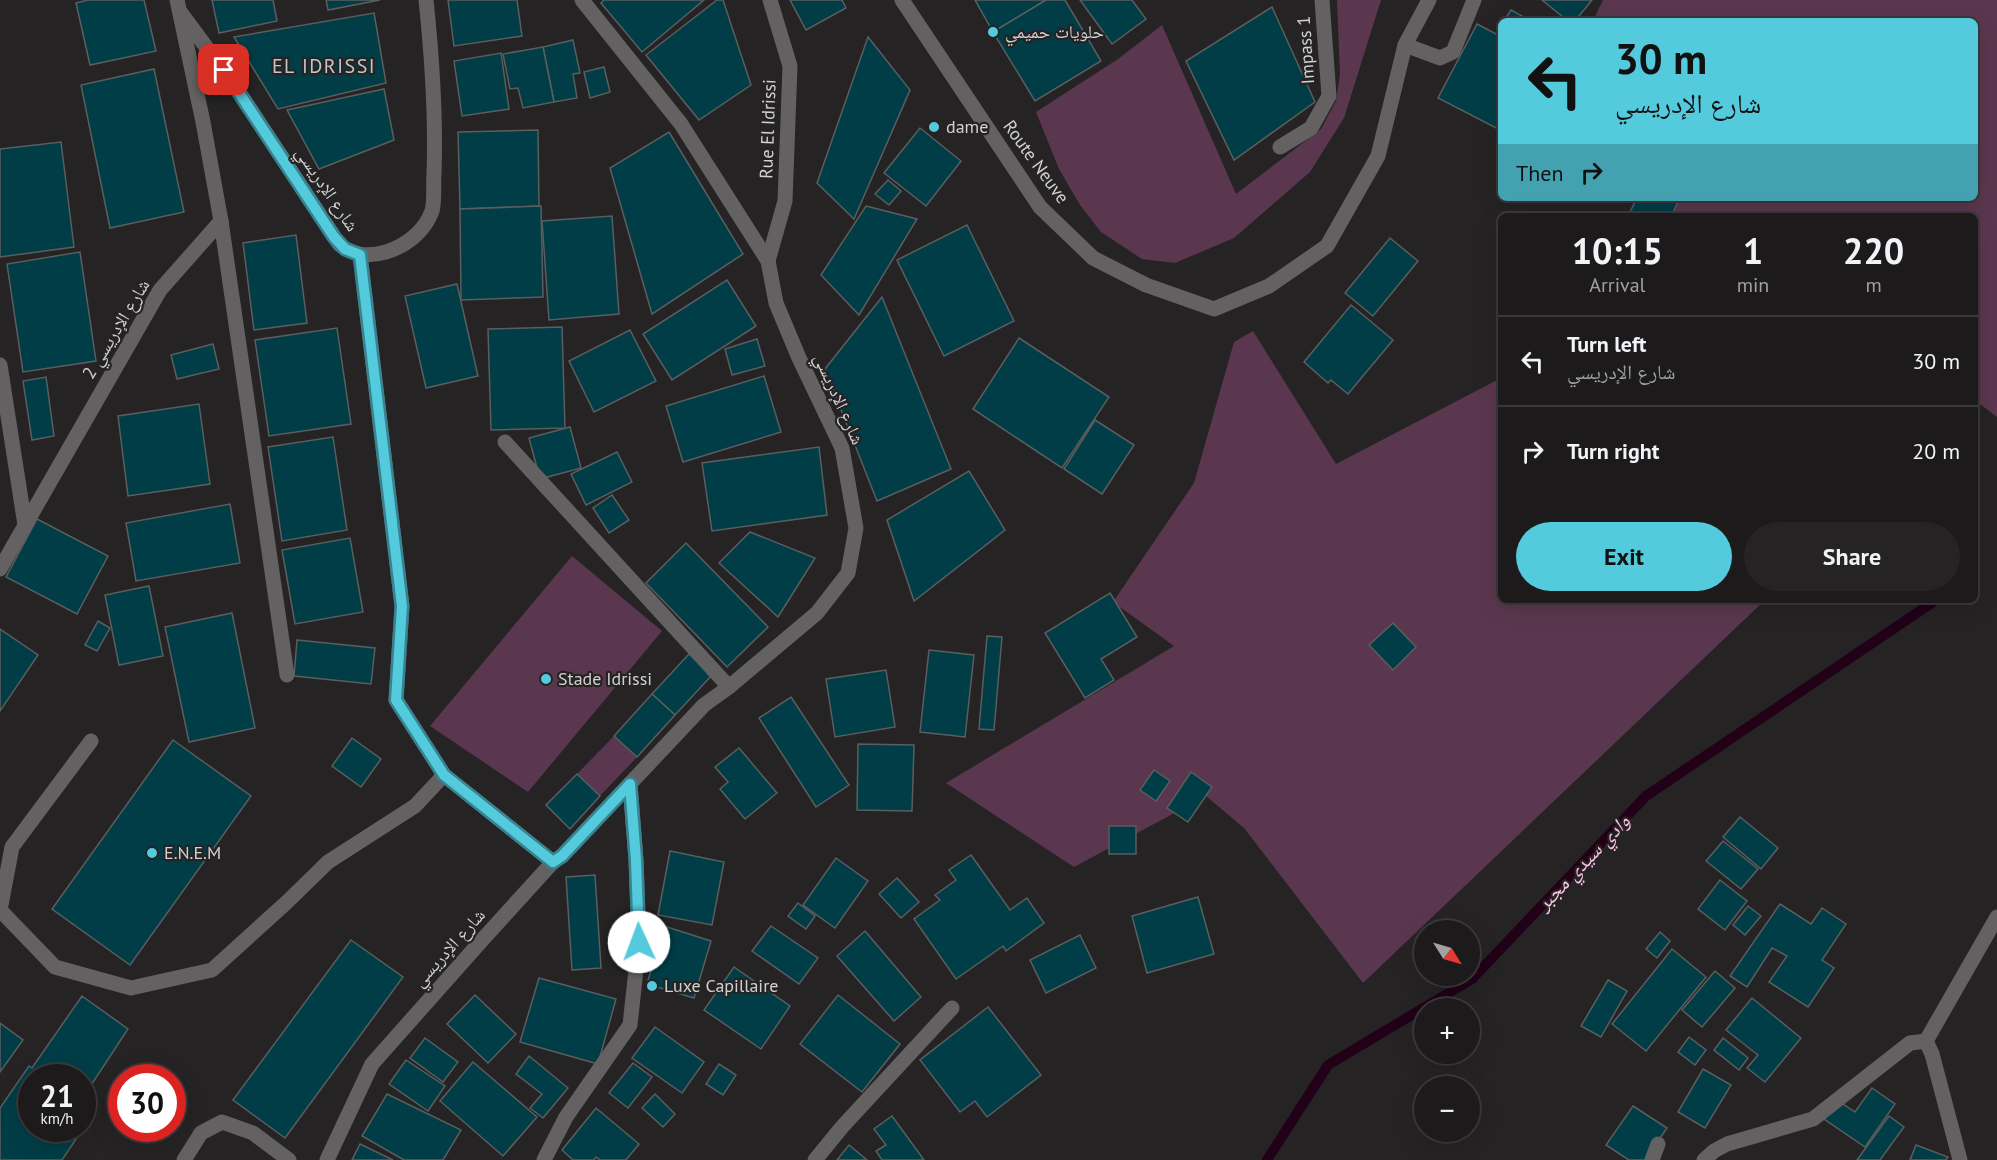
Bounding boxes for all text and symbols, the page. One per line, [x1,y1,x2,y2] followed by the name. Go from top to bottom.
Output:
[1292,15,1319,85] street label: Impass 1
[1005,20,1104,47] place label: حلويات حميمي
[986,25,1000,39] marker: حلويات حميمي
[1615,31,1707,86] text: 30 m
[1516,42,1594,120] icon: left
[198,44,249,95] pin
[207,53,240,86] icon: arrive
[272,53,376,79] district label: EL IDRISSI
[754,79,781,179] street label: Rue El Idrissi
[1615,86,1761,120] text: شارع الإدريسي
[946,115,988,138] place label: dame
[998,115,1074,208] street label: Route Neuve
[927,120,941,134] marker: dame
[288,142,364,238] street label: شارع الإدريسي
[1575,156,1608,189] icon: right
[1516,159,1563,187] text: Then
[1572,227,1663,274] text: 10:15
[1743,227,1763,274] text: 1
[1843,227,1904,274] text: 220
[1589,272,1645,298] text: Arrival
[1737,272,1769,298] text: min
[1866,272,1882,298] text: m
[77,275,157,385] street label: شارع الإدريسي 2
[1567,330,1647,358] text: Turn left
[1516,345,1549,378] icon: left
[1912,347,1960,375] text: 30 m
[806,350,870,449] street label: شارع الإدريسي
[1567,359,1675,385] text: شارع الإدريسي
[1516,435,1549,468] icon: right
[1567,437,1659,465] text: Turn right
[1912,437,1960,465] text: 20 m
[1516,522,1732,591] button: Exit
[1744,522,1960,591] button: Share
[558,667,652,690] place label: Stade Idrissi
[539,672,553,686] marker: Stade Idrissi
[1529,808,1638,919] water label: وادي سيدي مجبر
[164,841,221,864] place label: E.N.E.M
[145,846,159,860] marker: E.N.E.M
[407,904,492,994] street label: شارع الإدريسي
[607,910,671,974] position arrow
[1414,920,1480,986] north arrow
[1414,920,1480,1142] map controls
[664,974,778,997] place label: Luxe Capillaire
[645,979,659,993] marker: Luxe Capillaire
[1414,998,1480,1064] button: +
[108,1064,186,1142] speed limit sign: 30
[40,1076,74,1115] text: 21
[1414,1076,1480,1142] button: −
[41,1109,73,1128] text: km/h

